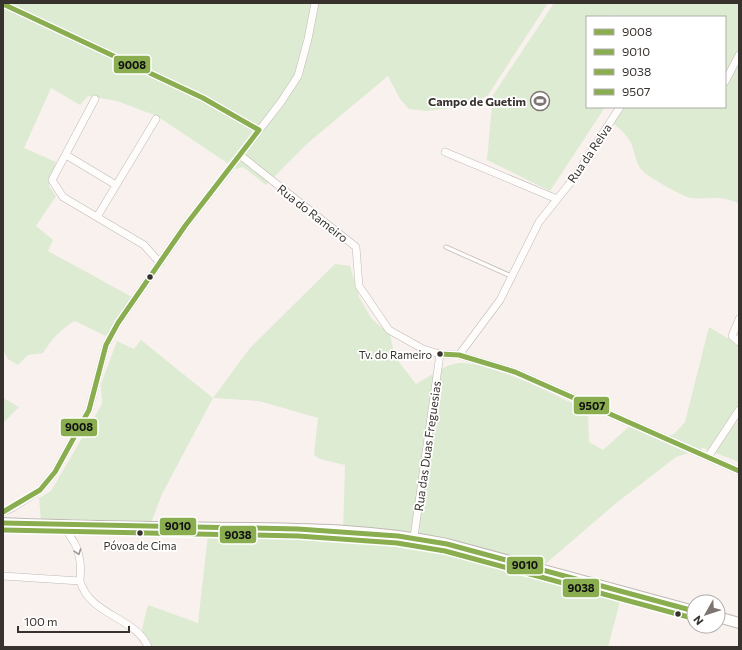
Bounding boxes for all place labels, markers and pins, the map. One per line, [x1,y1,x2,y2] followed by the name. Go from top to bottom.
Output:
[529,90,551,112] sports icon: Campo de Guetim
[428,94,526,108] place label: Campo de Guetim
[145,272,155,282] unlabelled marker
[359,348,432,361] place label: Tv. do Rameiro
[435,349,445,359] marker: Tv. do Rameiro
[135,528,145,538] marker: Póvoa de Cima
[104,539,176,552] place label: Póvoa de Cima
[673,609,683,619] unlabelled marker

